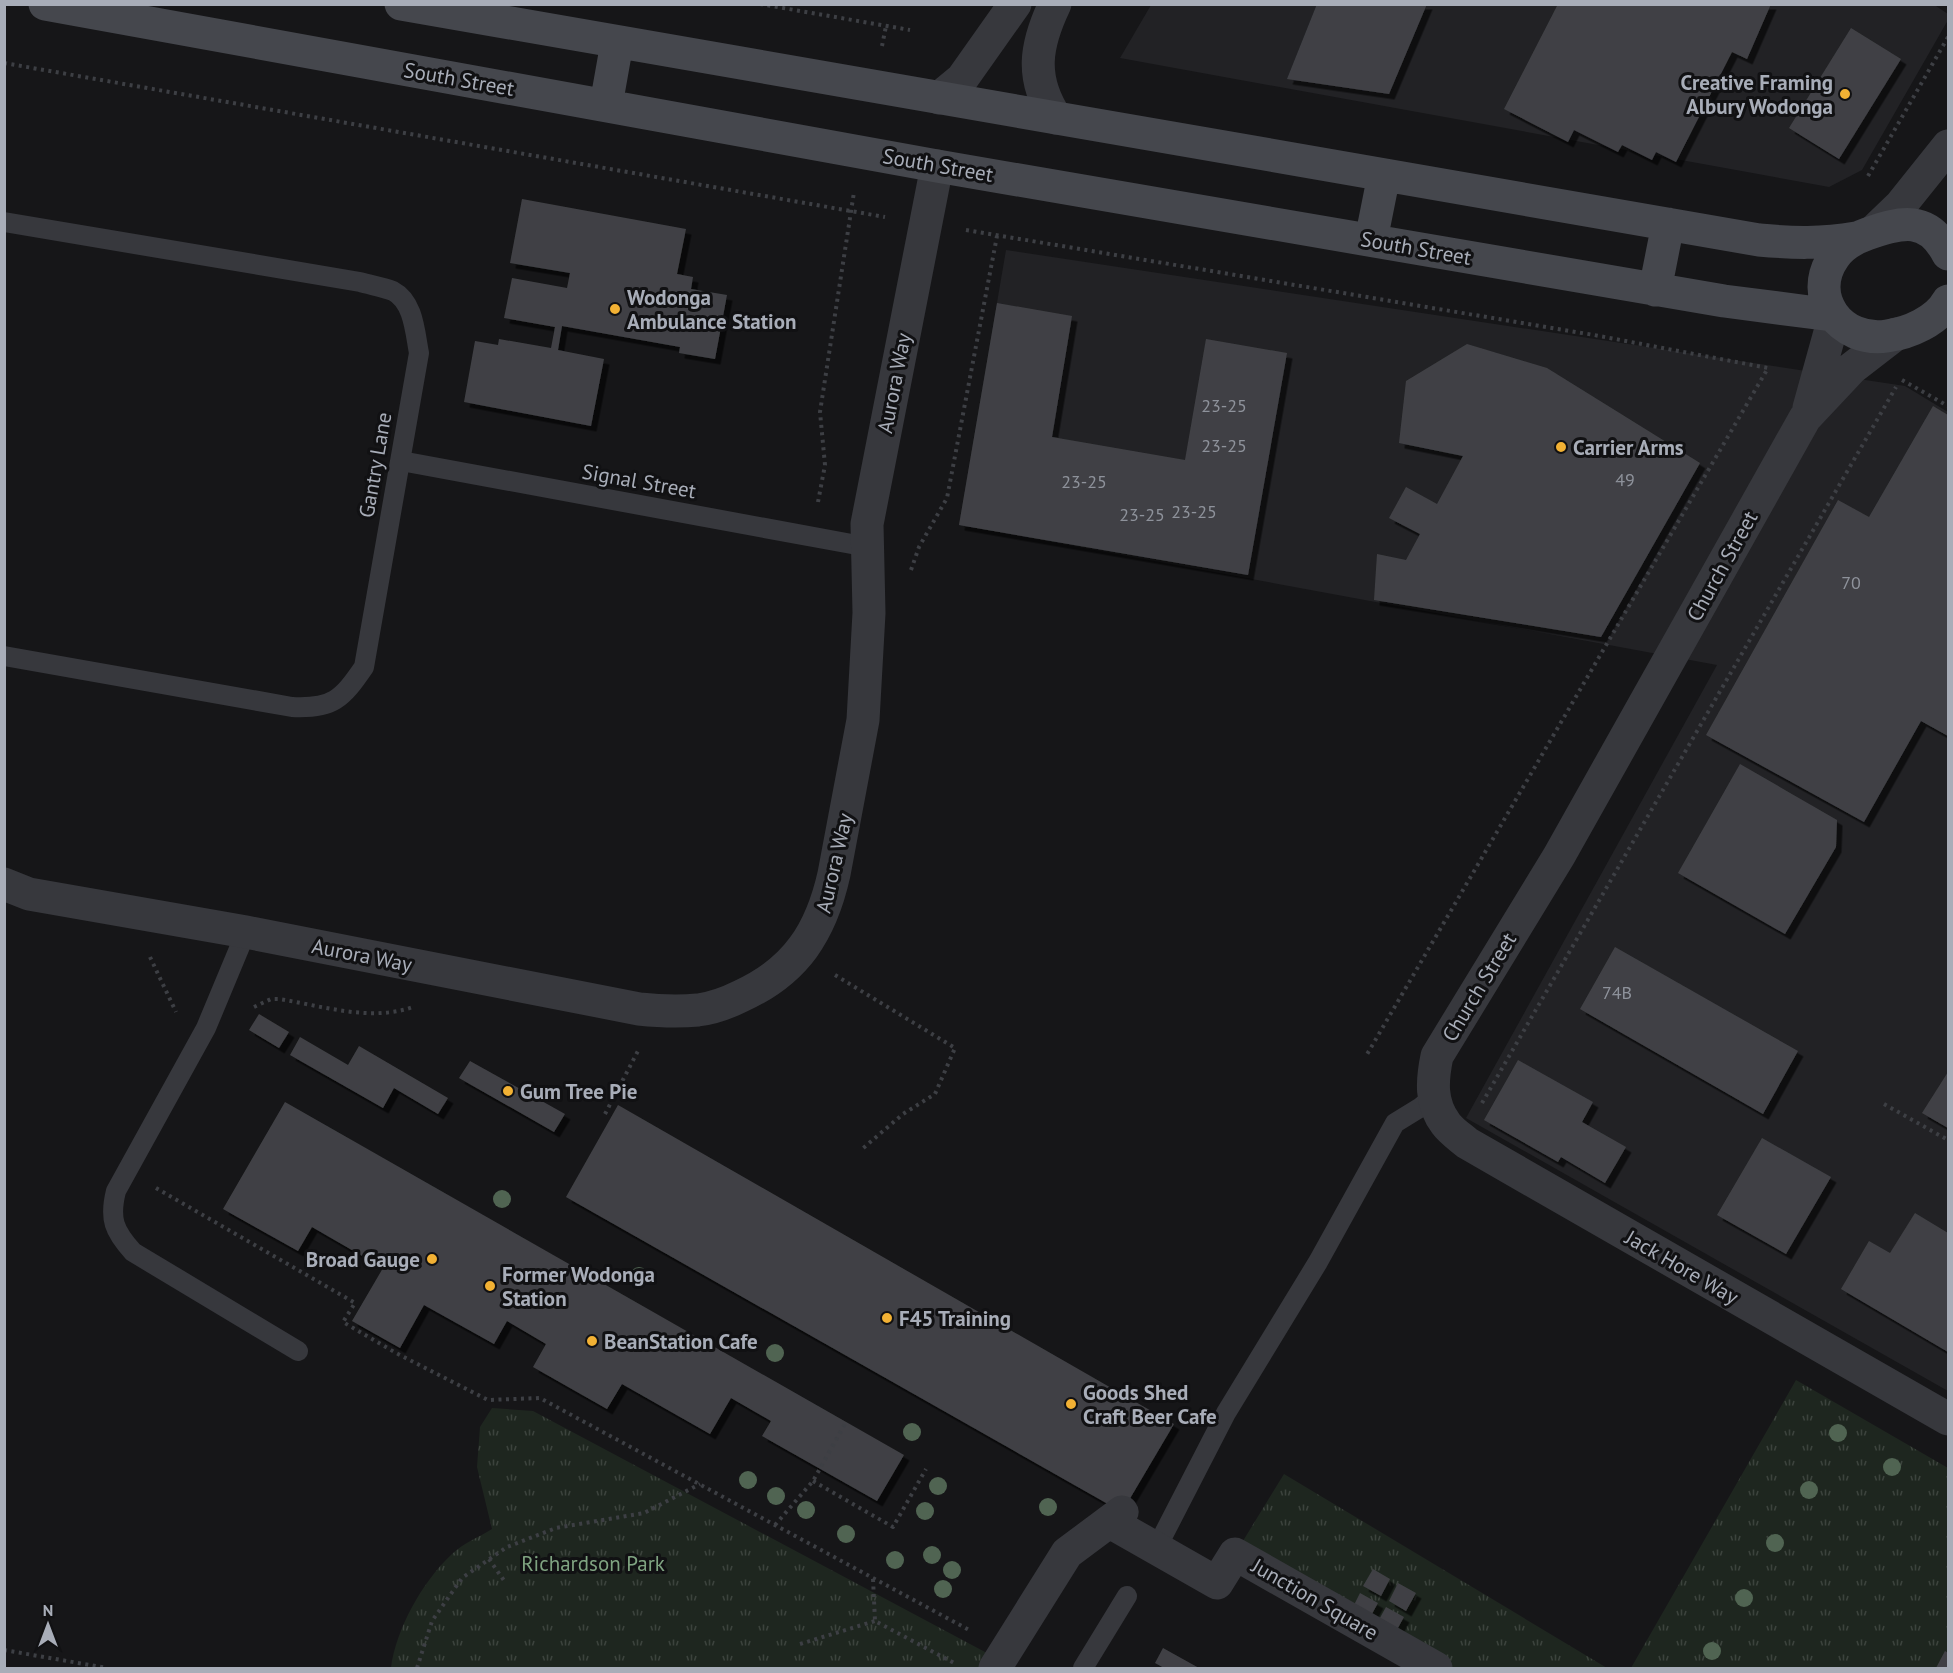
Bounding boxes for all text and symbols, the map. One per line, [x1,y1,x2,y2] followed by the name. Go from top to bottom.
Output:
[402,56,516,102] street label: South Street
[1680,69,1833,120] place label: Creative Framing Albury Wodonga
[1838,87,1852,101] marker: Creative Framing Albury Wodonga
[881,142,995,188] street label: South Street
[1359,225,1473,271] street label: South Street
[627,284,797,335] place label: Wodonga Ambulance Station
[608,302,622,316] marker: Wodonga Ambulance Station
[871,330,917,435] street label: Aurora Way
[1201,394,1247,417] house number: 23-25
[352,410,398,520] street label: Gantry Lane
[1201,434,1247,457] house number: 23-25
[1573,434,1684,461] place label: Carrier Arms
[1554,440,1568,454] marker: Carrier Arms
[580,458,698,504] street label: Signal Street
[1615,468,1635,491] house number: 49
[1061,470,1107,493] house number: 23-25
[1171,500,1217,523] house number: 23-25
[1119,503,1165,526] house number: 23-25
[1681,506,1763,626] street label: Church Street
[1841,571,1861,594] house number: 70
[809,810,859,915] street label: Aurora Way
[1436,928,1522,1046] street label: Church Street
[310,932,415,978] street label: Aurora Way
[1602,981,1632,1004] house number: 74B
[520,1078,638,1105] place label: Gum Tree Pie
[501,1084,515,1098] marker: Gum Tree Pie
[1620,1223,1744,1310] street label: Jack Hore Way
[306,1246,420,1273] place label: Broad Gauge
[425,1252,439,1266] marker: Broad Gauge
[502,1261,655,1312] place label: Former Wodonga Station
[483,1279,497,1293] marker: Former Wodonga Station
[899,1305,1011,1332] place label: F45 Training
[880,1311,894,1325] marker: F45 Training
[604,1328,758,1355] place label: BeanStation Cafe
[585,1334,599,1348] marker: BeanStation Cafe
[1083,1379,1217,1430] place label: Goods Shed Craft Beer Cafe
[1064,1397,1078,1411] marker: Goods Shed Craft Beer Cafe
[521,1550,665,1577] park label: Richardson Park
[1246,1551,1383,1646] street label: Junction Square
[18,1595,78,1655] north arrow
[43,1600,53,1620] text: N

